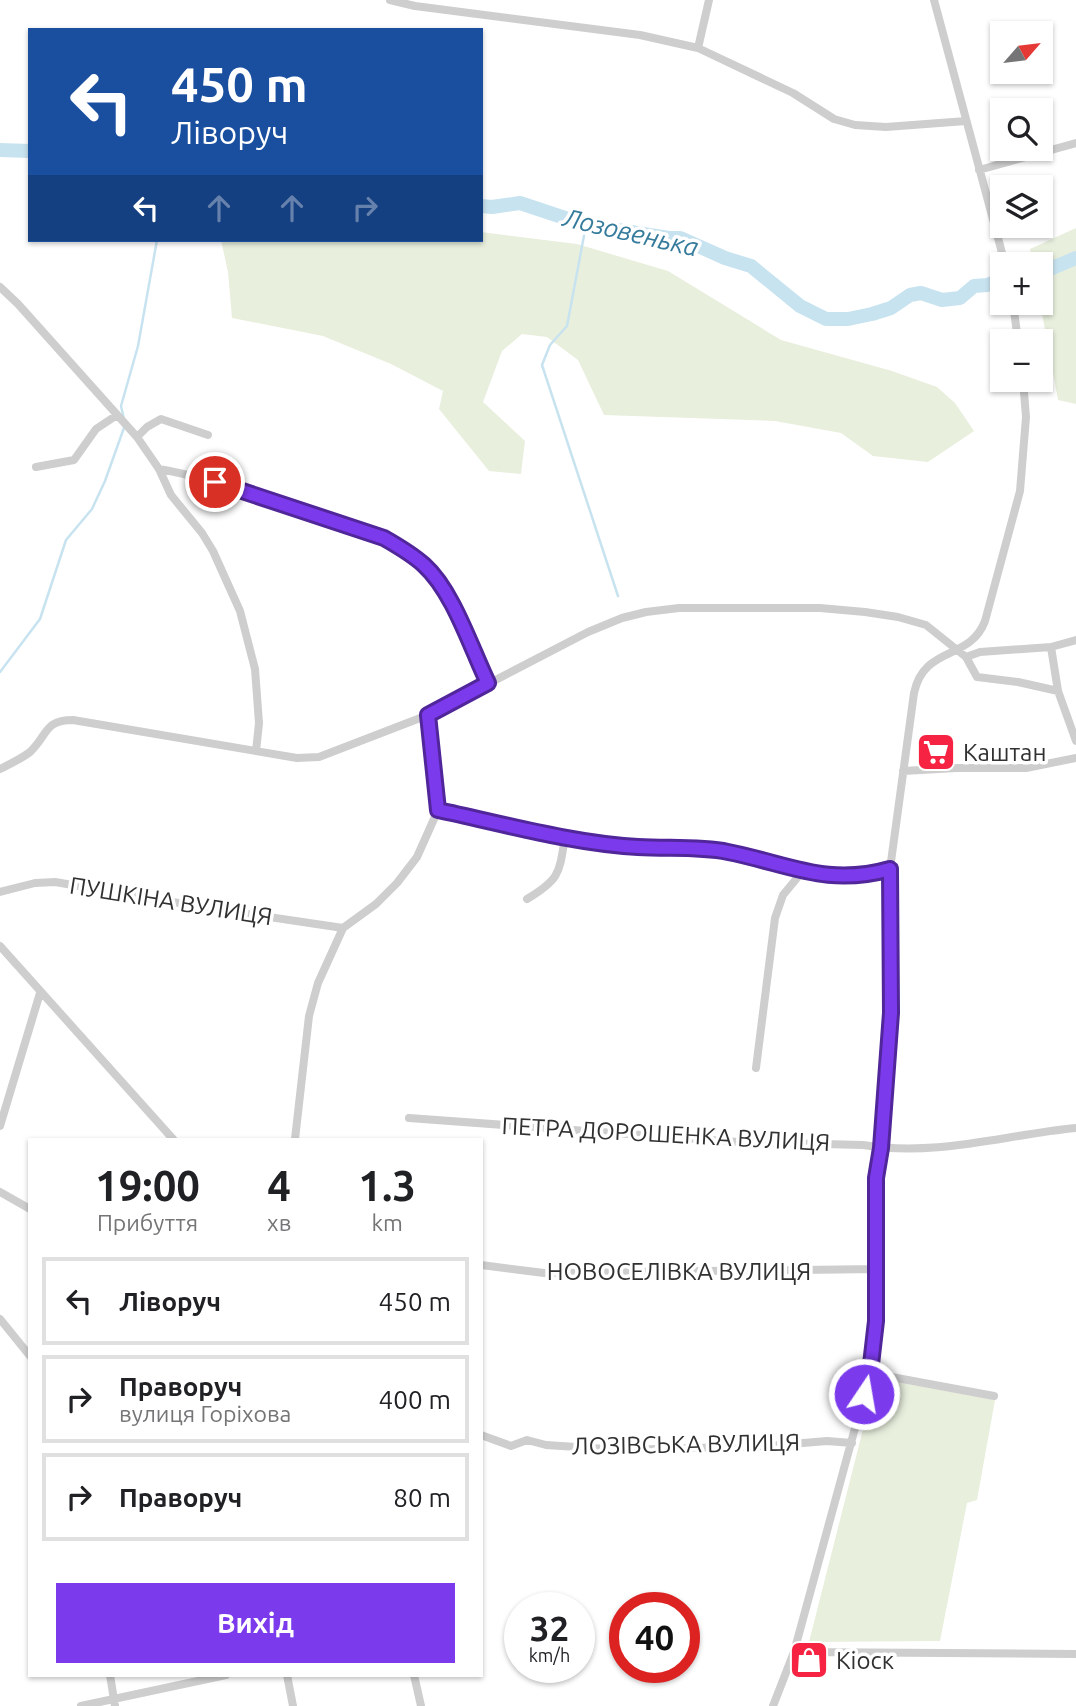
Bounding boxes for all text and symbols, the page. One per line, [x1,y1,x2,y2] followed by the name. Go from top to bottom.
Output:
[990,21,1054,84] north arrow
[990,21,1053,392] map controls
[56,56,147,147] icon: left
[171,56,308,111] text: 450 m
[990,98,1053,161] button: search
[171,114,288,150] text: Ліворуч
[990,175,1053,238] button: layers
[127,189,165,227] icon: left
[200,189,238,227] icon: ahead
[273,189,311,227] icon: ahead
[346,189,384,227] icon: right
[560,202,701,262] water label: Лозовенька
[990,252,1053,315] button: +
[990,329,1053,392] button: −
[185,452,245,512] pin
[196,463,234,501] icon: arrive
[915,731,957,773] supermarket icon: Каштан
[963,739,1046,766] place label: Каштан
[68,872,274,930] street label: ПУШКІНА ВУЛИЦЯ
[501,1112,831,1156] street label: ПЕТРА ДОРОШЕНКА ВУЛИЦЯ
[95,1162,200,1209] text: 19:00
[267,1162,291,1209] text: 4
[358,1162,416,1209] text: 1.3
[97,1210,198,1235] text: Прибуття
[267,1210,291,1235] text: хв
[371,1210,403,1235] text: km
[547,1258,811,1285] street label: НОВОСЕЛІВКА ВУЛИЦЯ
[60,1282,98,1320] icon: left
[119,1287,221,1316] text: Ліворуч
[379,1287,451,1316] text: 450 m
[827,1357,901,1431] position arrow
[119,1372,242,1401] text: Праворуч
[60,1380,98,1418] icon: right
[379,1385,451,1414] text: 400 m
[119,1401,291,1426] text: вулиця Горіхова
[572,1429,800,1459] street label: ЛОЗІВСЬКА ВУЛИЦЯ
[60,1478,98,1516] icon: right
[119,1483,242,1512] text: Праворуч
[393,1483,451,1512] text: 80 m
[56,1583,455,1663] button: Вихід
[609,1592,700,1683] speed limit sign: 40
[530,1608,569,1648] text: 32
[788,1639,830,1681] shop icon: Кіоск
[529,1645,570,1665] text: km/h
[836,1647,894,1674] place label: Кіоск

